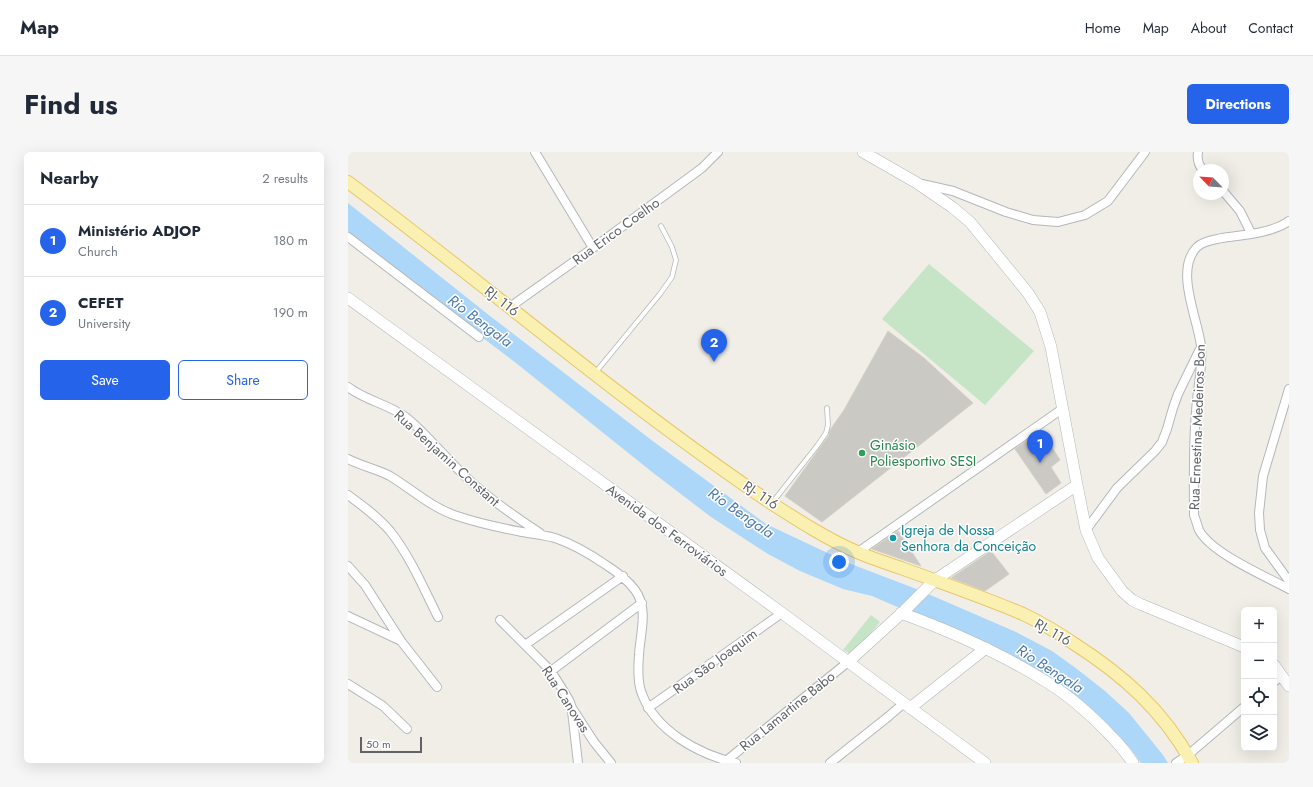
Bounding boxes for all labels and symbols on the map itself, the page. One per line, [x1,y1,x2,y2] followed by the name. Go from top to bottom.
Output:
[1193,164,1229,200] north arrow
[568,192,664,269] street label: Rua Erico Coelho
[480,281,524,321] street label: RJ- 116
[443,289,517,353] water label: Rio Bengala
[701,329,727,362] pin: 2
[1184,344,1210,510] street label: Rua Ernestina Medeiros Bon
[390,405,505,511] street label: Rua Benjamin Constant
[1027,430,1053,463] pin: 1
[870,435,976,471] place label: Ginásio Poliesportivo SESI
[857,448,867,458] marker: Ginásio Poliesportivo SESI
[739,476,783,514] street label: RJ- 116
[602,479,732,581] street label: Avenida dos Ferroviários
[704,482,779,544] water label: Rio Bengala
[901,520,1036,556] place label: Igreja de Nossa Senhora da Conceição
[888,533,898,543] marker: Igreja de Nossa Senhora da Conceição
[829,552,849,572] your location
[1031,614,1075,650] street label: RJ- 116
[669,624,761,698] street label: Rua São Joaquim
[1012,639,1088,699] water label: Rio Bengala
[537,662,595,737] street label: Rua Canovas
[735,666,839,756] street label: Rua Lamartine Babo
[360,735,422,754] scale bar

